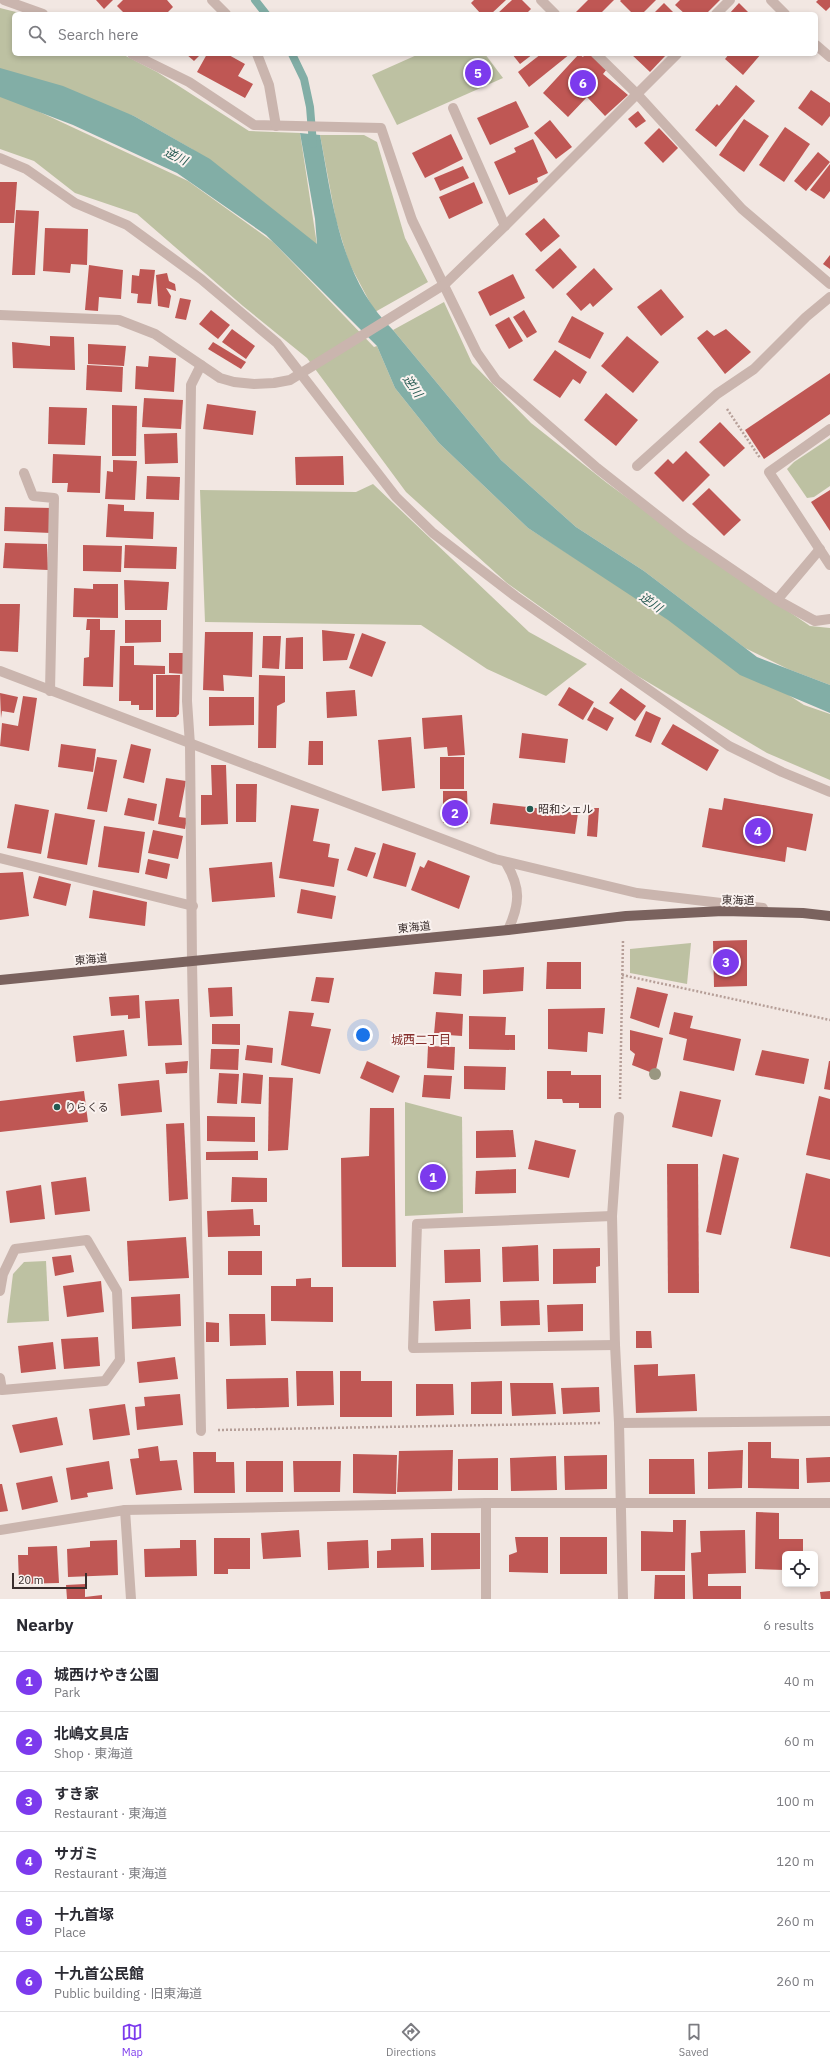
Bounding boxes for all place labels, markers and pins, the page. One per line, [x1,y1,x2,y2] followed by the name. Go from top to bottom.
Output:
[465,58,491,88] pin: 5
[570,68,596,98] pin: 6
[442,798,468,828] pin: 2
[538,802,593,816] place label: 昭和シェル
[525,804,535,814] marker: 昭和シェル
[745,816,771,846] pin: 4
[713,947,739,977] pin: 3
[65,1100,109,1114] place label: りらくる
[52,1102,62,1112] marker: りらくる
[420,1162,446,1192] pin: 1

